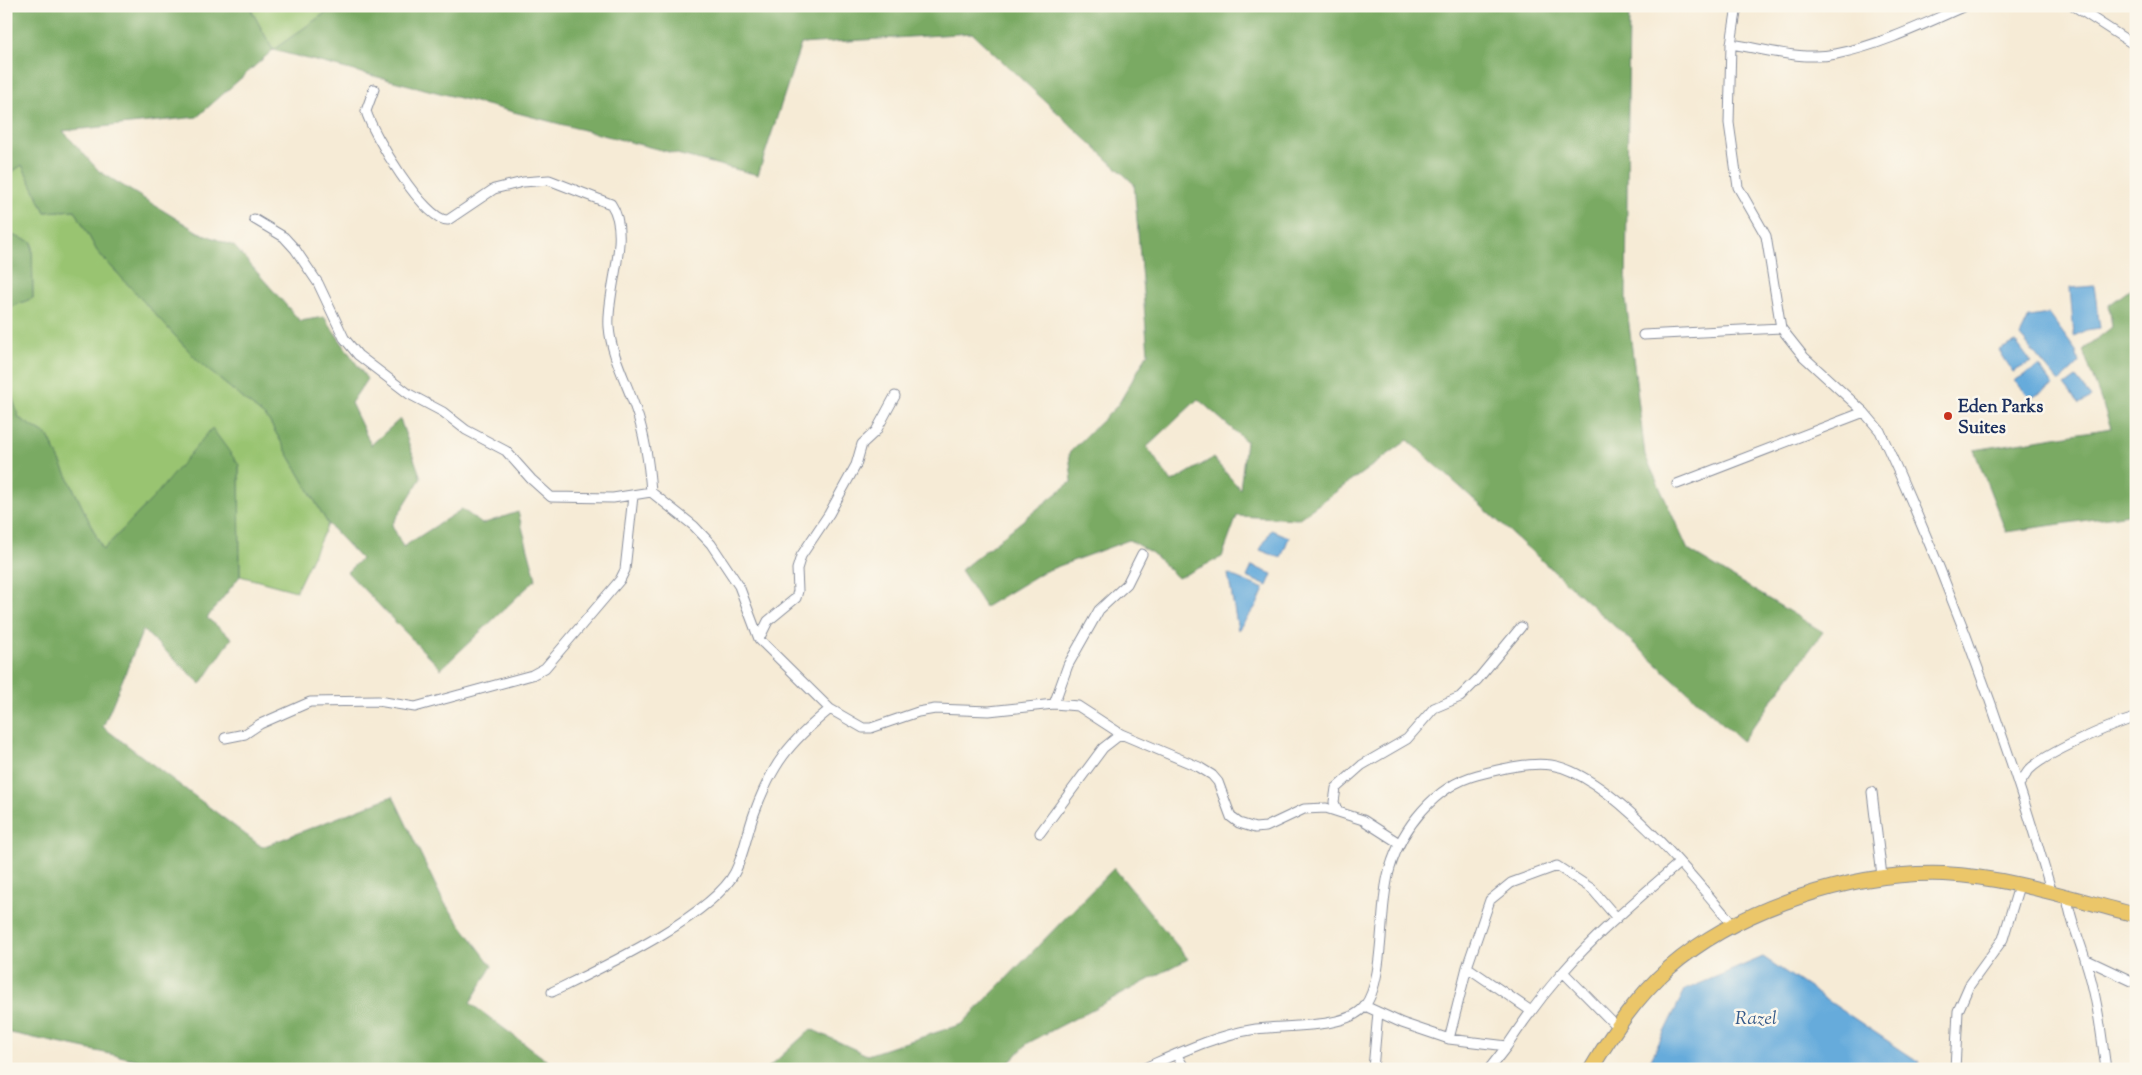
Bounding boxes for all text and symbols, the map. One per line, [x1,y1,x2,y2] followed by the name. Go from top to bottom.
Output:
[1958,395,2043,442] place label: Eden Parks Suites
[1942,410,1954,422] marker: Eden Parks Suites
[1735,1006,1777,1033] water label: Razel

